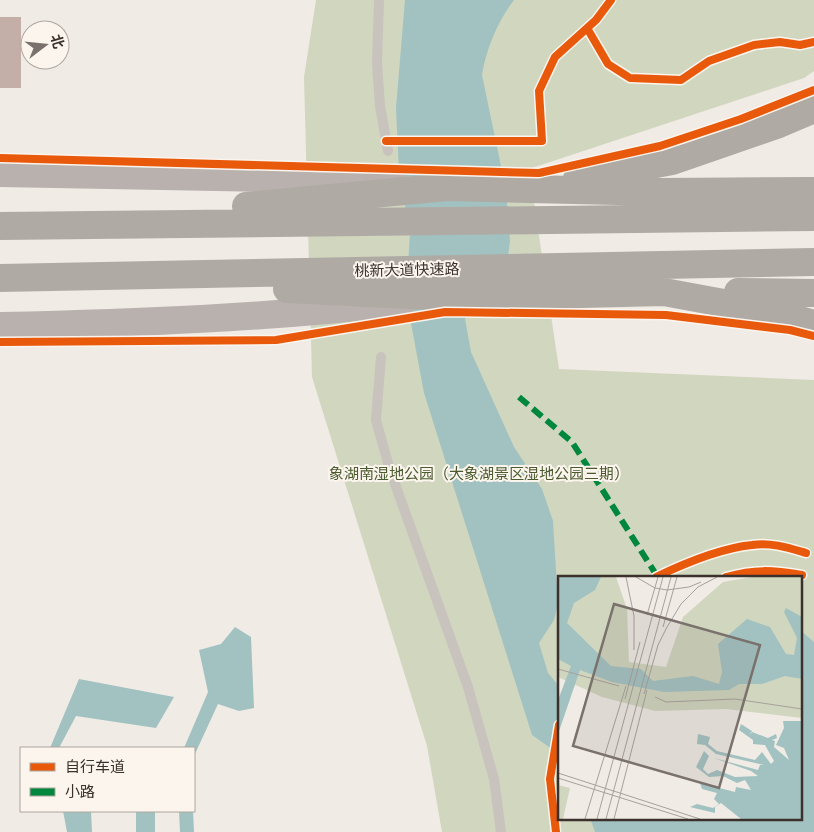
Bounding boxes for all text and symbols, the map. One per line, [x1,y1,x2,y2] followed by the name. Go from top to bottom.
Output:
[20,20,70,70] north arrow
[48,32,67,50] text: 北
[354,260,460,279] street label: 桃新大道快速路
[329,465,629,482] park label: 象湖南湿地公园（大象湖景区湿地公园三期）
[558,576,802,820] inset map
[20,747,195,812] legend
[65,758,125,775] text: 自行车道
[65,783,95,800] text: 小路

